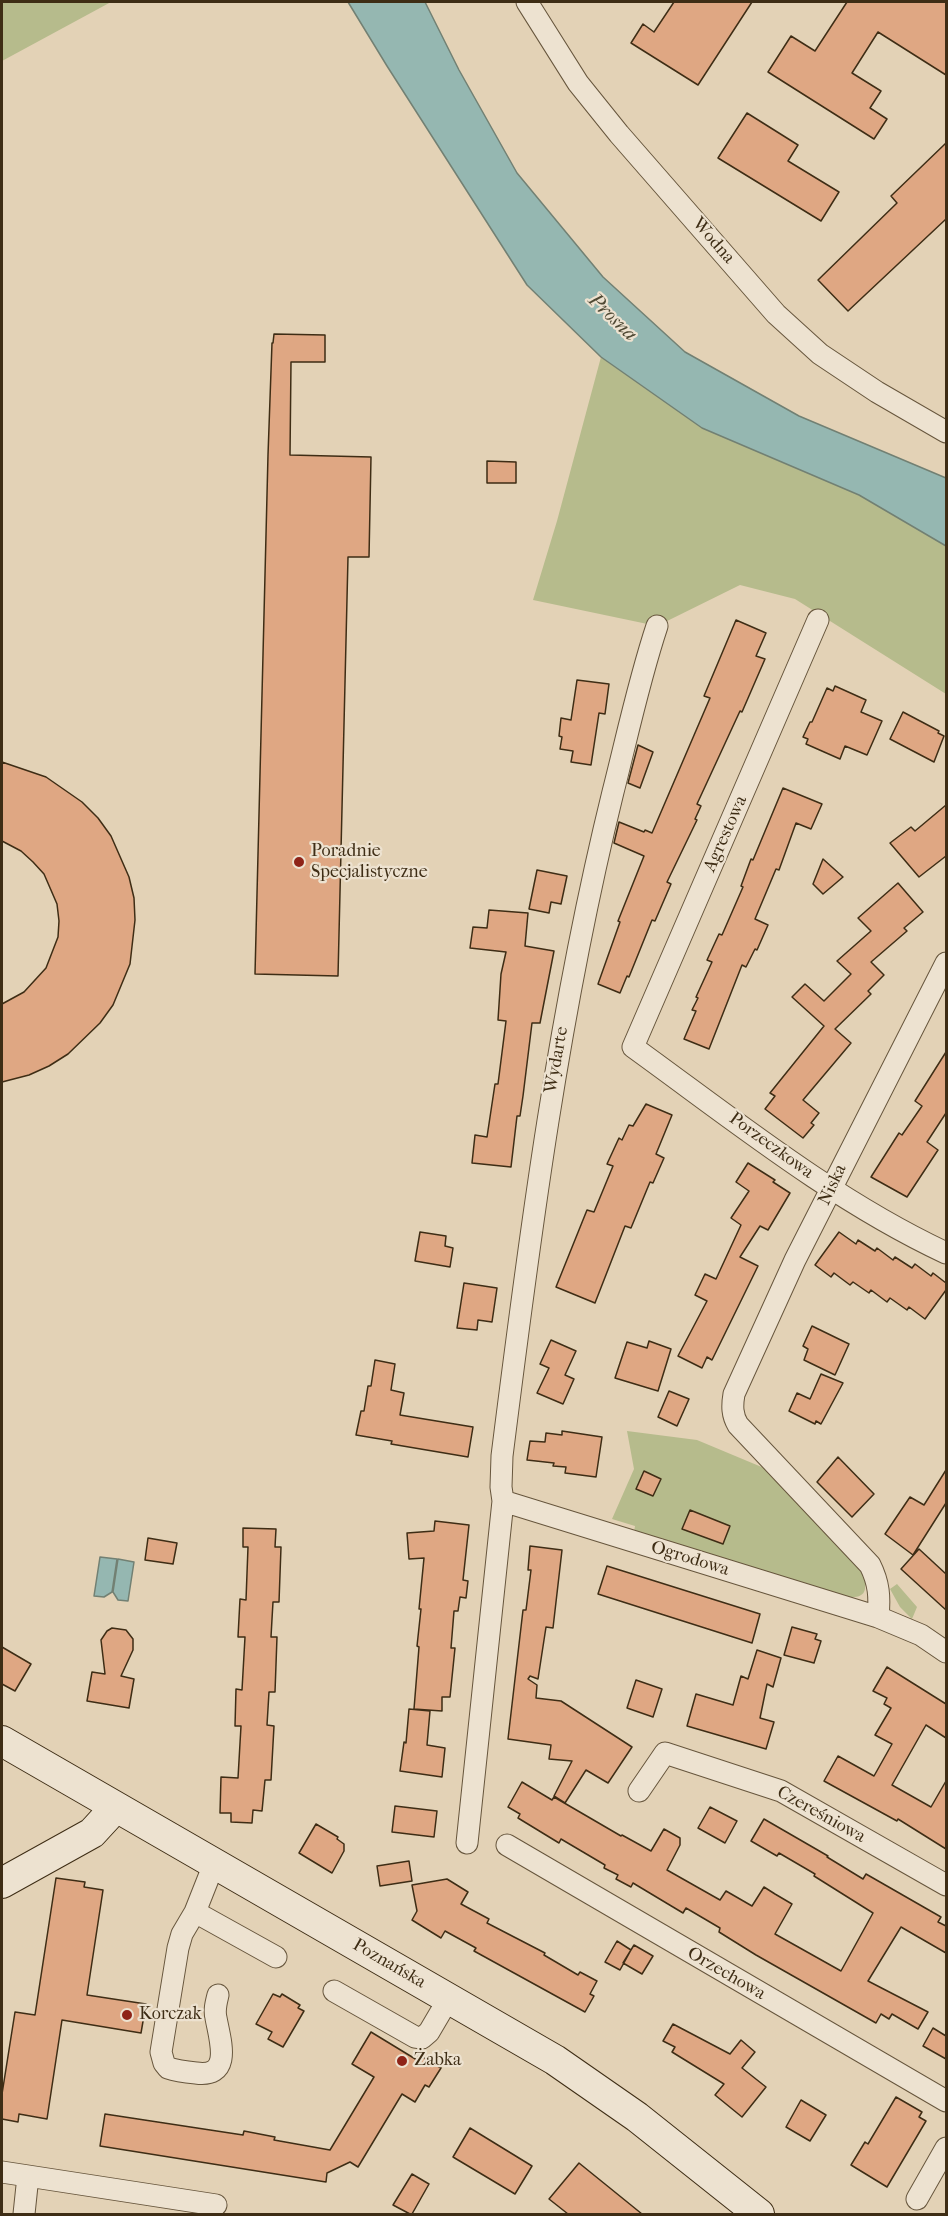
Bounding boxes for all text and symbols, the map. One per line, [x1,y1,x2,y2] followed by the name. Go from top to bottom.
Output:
[687,213,739,269] street label: Wodna
[583,289,641,347] water label: Prosna
[700,793,752,875] street label: Agrestowa
[311,841,428,884] place label: Poradnie Specjalistyczne
[292,855,306,869] marker: Poradnie Specjalistyczne
[541,1025,573,1095] street label: Wydarte
[725,1108,817,1184] street label: Porzeczkowa
[814,1161,852,1209] street label: Niska
[648,1537,732,1581] street label: Ogrodowa
[773,1782,869,1848] street label: Czereśniowa
[349,1934,429,1994] street label: Poznańska
[683,1943,769,2005] street label: Orzechowa
[139,2004,202,2026] place label: Korczak
[120,2008,134,2022] marker: Korczak
[414,2050,461,2072] place label: Żabka
[395,2054,409,2068] marker: Żabka

